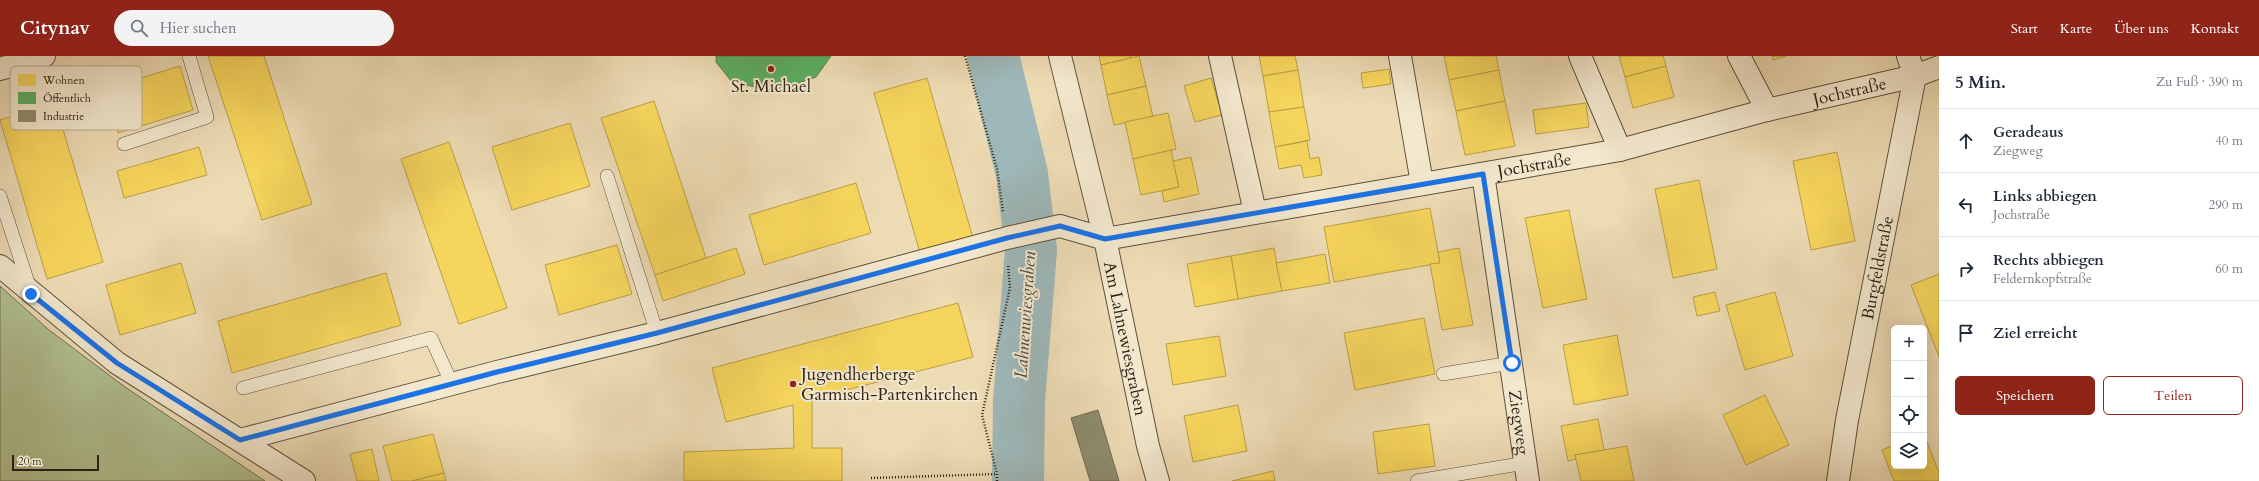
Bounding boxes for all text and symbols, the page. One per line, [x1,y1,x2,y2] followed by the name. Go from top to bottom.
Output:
[114,10,394,46] search box
[20,15,90,41] text: Citynav
[128,17,150,39] icon: search
[160,18,237,38] text: Hier suchen
[2011,19,2038,38] text: Start
[2060,19,2092,38] text: Karte
[2114,19,2169,38] text: Über uns
[2191,19,2239,38] text: Kontakt
[766,64,776,74] marker: St. Michael
[10,66,142,130] legend
[1955,71,2006,94] text: 5 Min.
[1808,72,1889,112] street label: Jochstraße
[42,73,85,88] text: Wohnen
[2156,73,2243,91] text: Zu Fuß · 390 m
[731,75,812,98] place label: St. Michael
[43,91,91,106] text: Öffentlich
[43,109,84,124] text: Industrie
[1993,122,2063,142] text: Geradeaus
[1955,130,1977,152] icon: ahead
[2215,132,2243,150] text: 40 m
[1993,142,2043,160] text: Ziegweg
[1493,148,1573,184] street label: Jochstraße
[1993,186,2097,206] text: Links abbiegen
[1955,194,1977,216] icon: left
[2209,196,2243,214] text: 290 m
[1993,206,2050,224] text: Jochstraße
[1856,214,1899,322] street label: Burgfeldstraße
[1009,250,1042,380] water label: Lahnenwiesgraben
[1993,250,2104,270] text: Rechts abbiegen
[1955,258,1977,280] icon: right
[1098,259,1152,418] street label: Am Lahnewiesgraben
[2215,260,2243,278] text: 60 m
[1993,270,2092,288] text: Feldernkopfstraße
[22,285,40,303] route end
[1955,322,1977,344] icon: arrive
[1993,323,2077,343] text: Ziel erreicht
[1891,325,1927,469] map controls
[1891,325,1927,361] button: +
[1503,354,1521,372] route start
[1891,361,1927,397] button: −
[798,363,979,406] place label: Jugendherberge Garmisch-Partenkirchen
[1955,376,2095,415] button: Speichern
[2103,376,2243,415] button: Teilen
[788,379,798,389] marker: Jugendherberge Garmisch-Partenkirchen
[1503,389,1535,457] street label: Ziegweg
[1891,397,1927,433] button: locate
[1891,433,1927,469] button: layers
[12,453,99,472] scale bar
[18,454,42,469] text: 20 m

